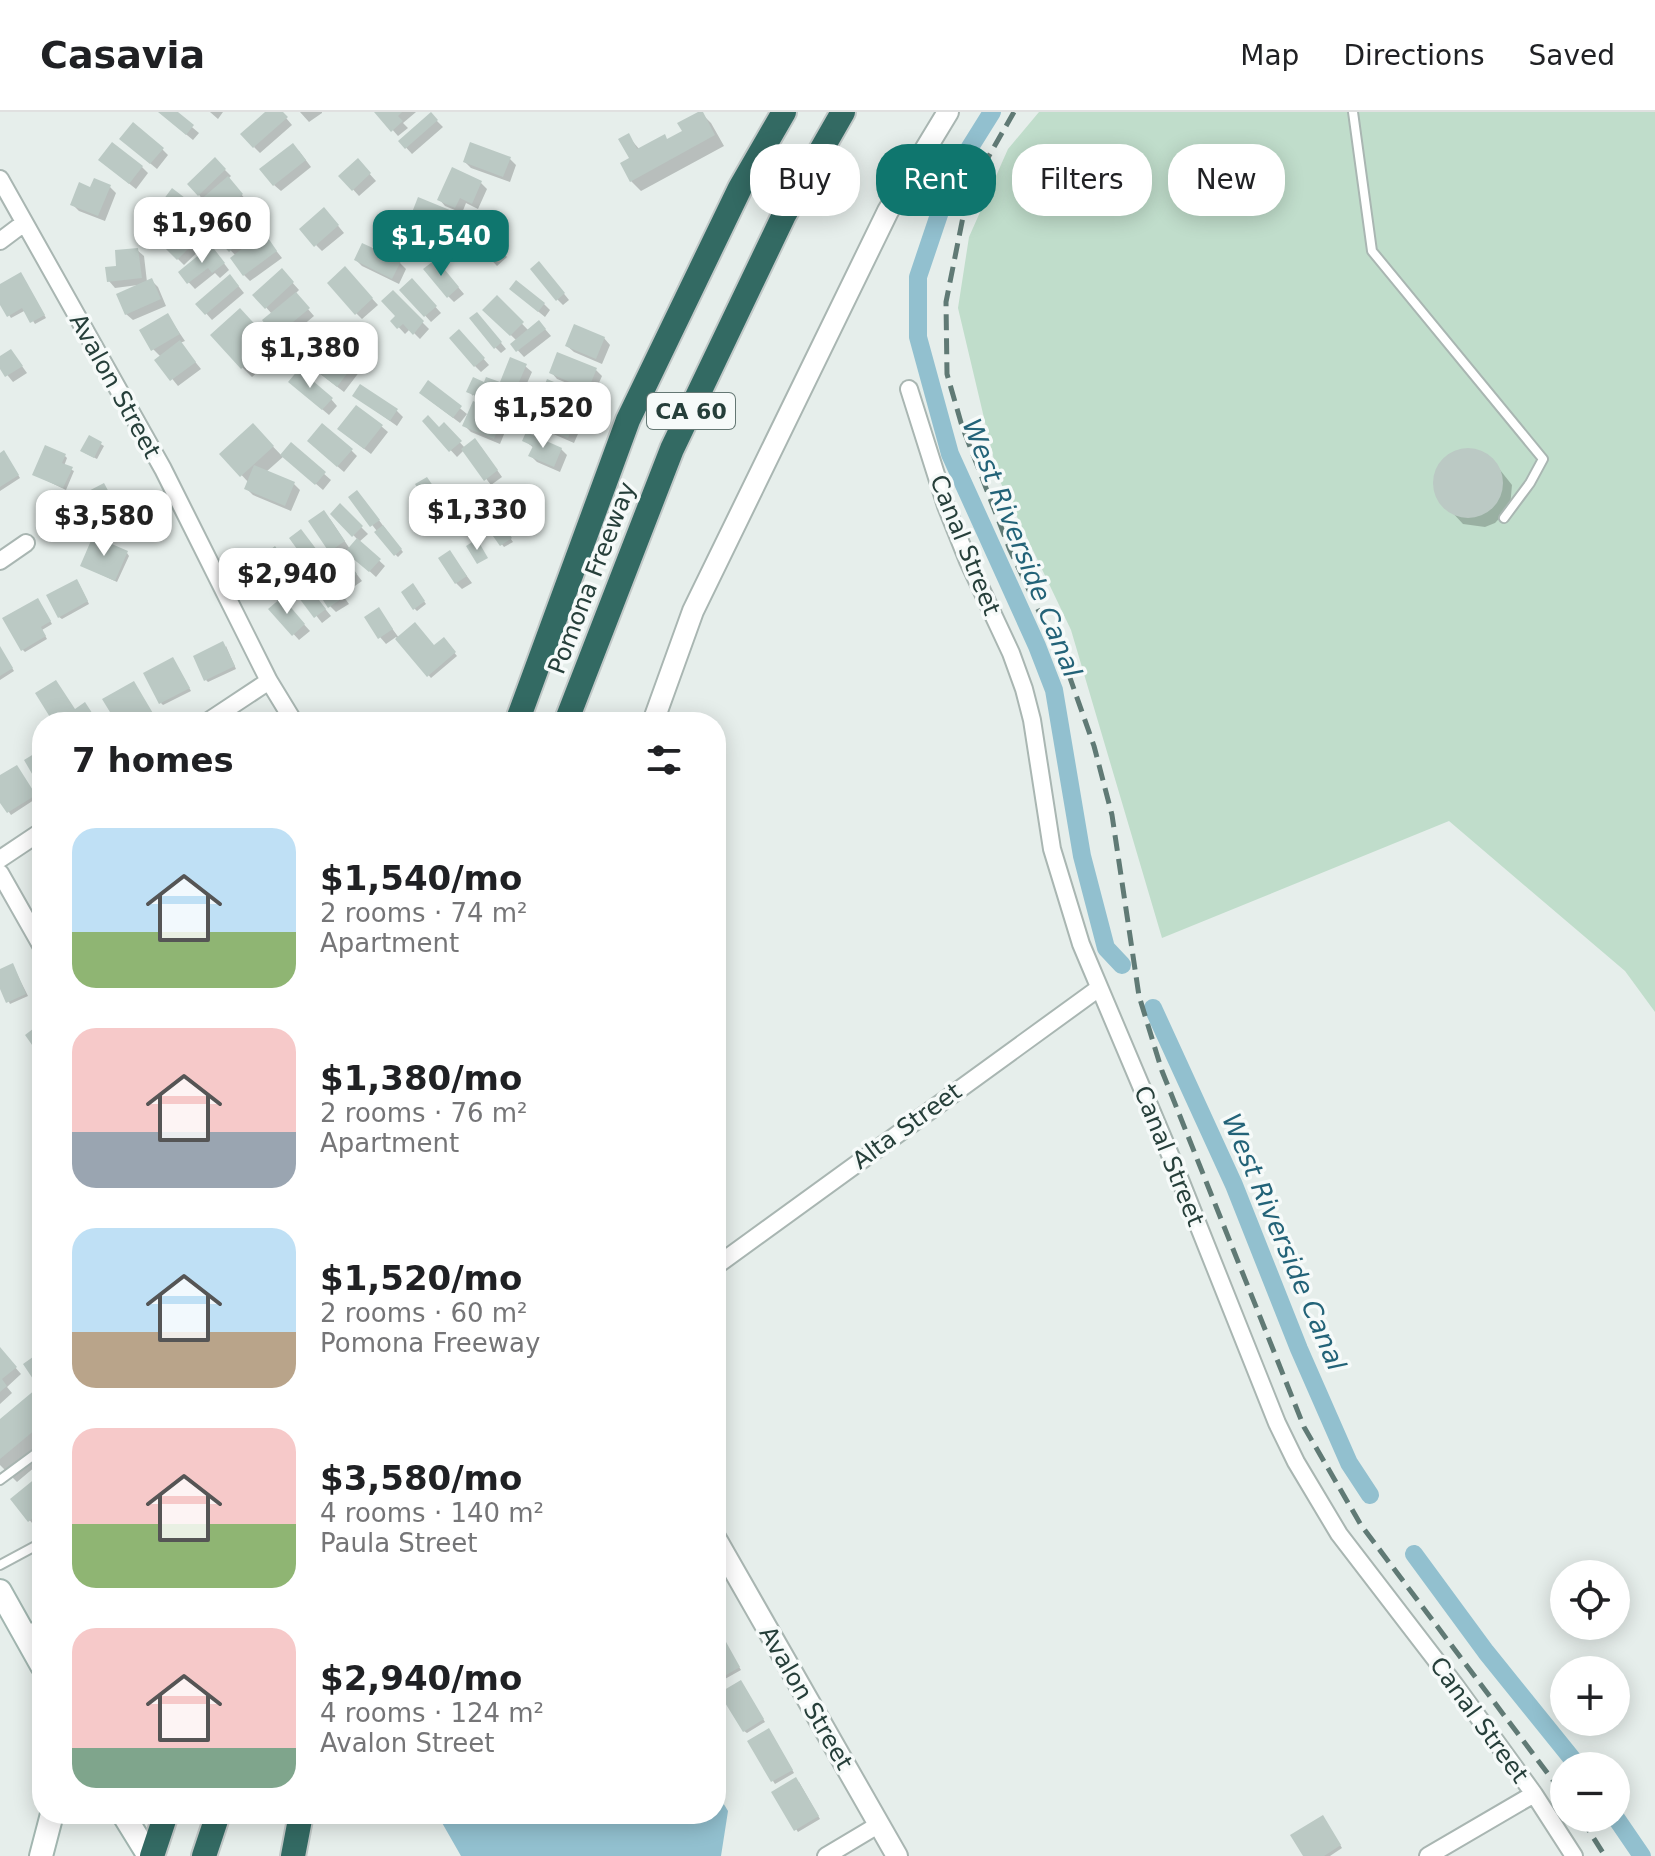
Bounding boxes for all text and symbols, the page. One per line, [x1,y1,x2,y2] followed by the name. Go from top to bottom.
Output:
[40,33,205,77] text: Casavia
[1240,39,1299,72] text: Map
[1343,39,1484,72] text: Directions
[1528,39,1615,72] text: Saved
[750,144,860,216] chip: Buy
[876,144,996,216] chip: Rent
[1012,144,1152,216] chip: Filters
[1168,144,1285,216] chip: New
[137,197,267,265] pin: $1,960
[152,208,252,238] text: $1,960
[376,210,506,278] pin: $1,540
[391,221,491,251] text: $1,540
[64,309,166,463] street label: Avalon Street
[245,322,375,390] pin: $1,380
[260,333,360,363] text: $1,380
[478,382,608,450] pin: $1,520
[493,393,593,423] text: $1,520
[647,393,735,429] road number: CA 60
[956,414,1088,682] water label: West Riverside Canal
[924,471,1006,619] street label: Canal Street
[542,478,642,678] street label: Pomona Freeway
[412,484,542,552] pin: $1,330
[39,490,169,558] pin: $3,580
[427,495,527,525] text: $1,330
[54,501,154,531] text: $3,580
[222,548,352,616] pin: $2,940
[237,559,337,589] text: $2,940
[642,738,686,782] icon: filters
[72,740,234,780] text: 7 homes
[320,858,522,898] text: $1,540/mo
[136,860,232,956] icon: home
[320,898,528,928] text: 2 rooms · 74 m²
[320,928,459,958] text: Apartment
[320,1058,522,1098] text: $1,380/mo
[136,1060,232,1156] icon: home
[847,1077,967,1175] street label: Alta Street
[1128,1082,1210,1230] street label: Canal Street
[320,1098,528,1128] text: 2 rooms · 76 m²
[1216,1109,1352,1376] water label: West Riverside Canal
[320,1128,459,1158] text: Apartment
[320,1258,522,1298] text: $1,520/mo
[136,1260,232,1356] icon: home
[320,1298,528,1328] text: 2 rooms · 60 m²
[320,1328,540,1358] text: Pomona Freeway
[320,1458,522,1498] text: $3,580/mo
[136,1460,232,1556] icon: home
[320,1498,544,1528] text: 4 rooms · 140 m²
[320,1528,477,1558] text: Paula Street
[1550,1560,1630,1832] map controls
[1550,1560,1630,1640] button: locate
[754,1621,858,1775] street label: Avalon Street
[1424,1652,1534,1788] street label: Canal Street
[1550,1656,1630,1736] button: +
[320,1658,522,1698] text: $2,940/mo
[136,1660,232,1756] icon: home
[320,1698,544,1728] text: 4 rooms · 124 m²
[320,1728,494,1758] text: Avalon Street
[1550,1752,1630,1832] button: −

